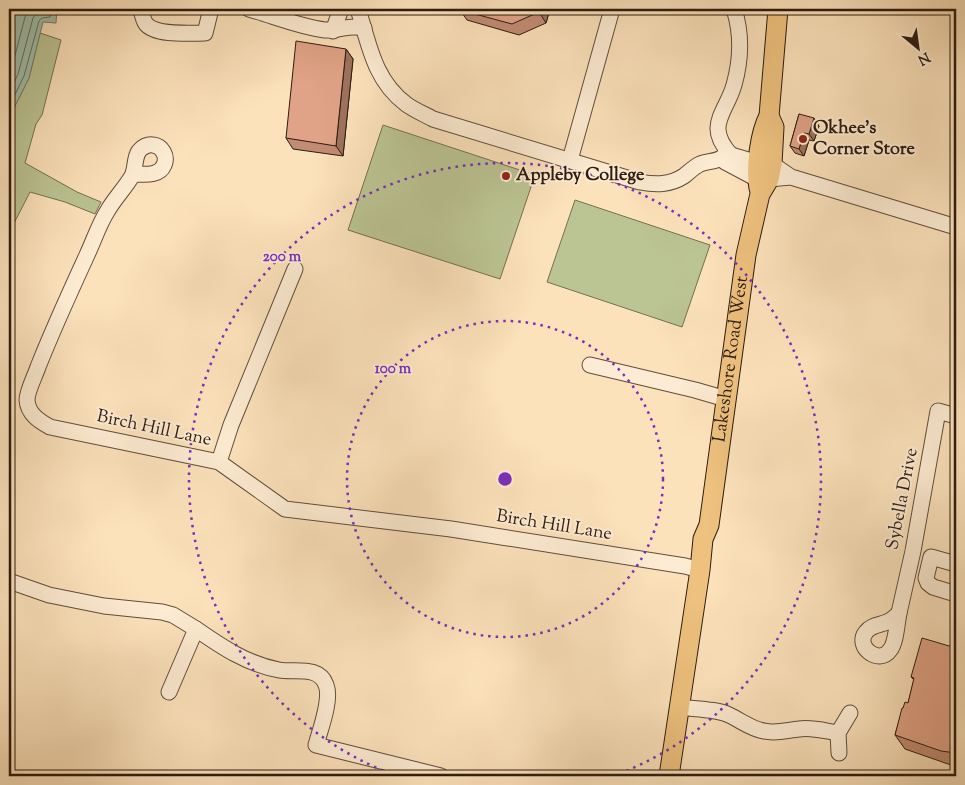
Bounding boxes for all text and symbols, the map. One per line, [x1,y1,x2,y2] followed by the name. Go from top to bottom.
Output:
[892,22,942,72] north arrow
[914,46,933,69] text: N
[813,116,916,163] place label: Okhee's Corner Store
[797,133,809,145] marker: Okhee's Corner Store
[516,163,645,189] place label: Appleby College
[500,170,512,182] marker: Appleby College
[263,247,302,268] text: 200 m
[707,274,756,444] street label: Lakeshore Road West
[375,359,412,380] text: 100 m
[94,404,214,454] street label: Birch Hill Lane
[880,446,926,552] street label: Sybella Drive
[496,470,514,488] centre of rings
[494,504,614,548] street label: Birch Hill Lane

